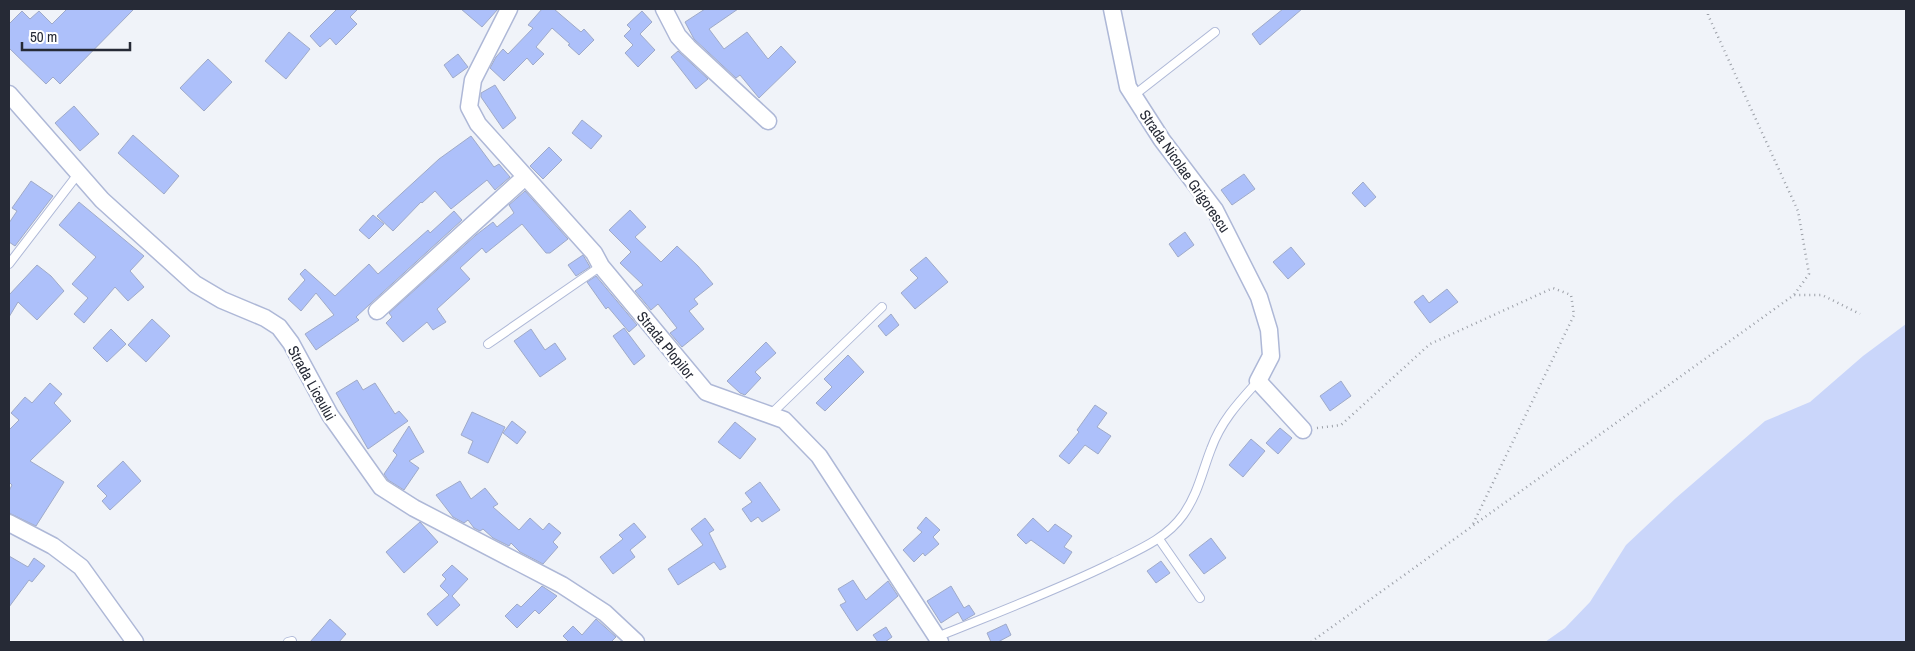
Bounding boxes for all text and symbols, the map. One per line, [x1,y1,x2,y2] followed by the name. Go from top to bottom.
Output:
[22,20,130,52] scale bar
[30,26,57,47] text: 50 m
[1135,105,1235,237] street label: Strada Nicolae Grigorescu
[632,307,700,383] street label: Strada Plopilor
[283,342,341,424] street label: Strada Liceului

